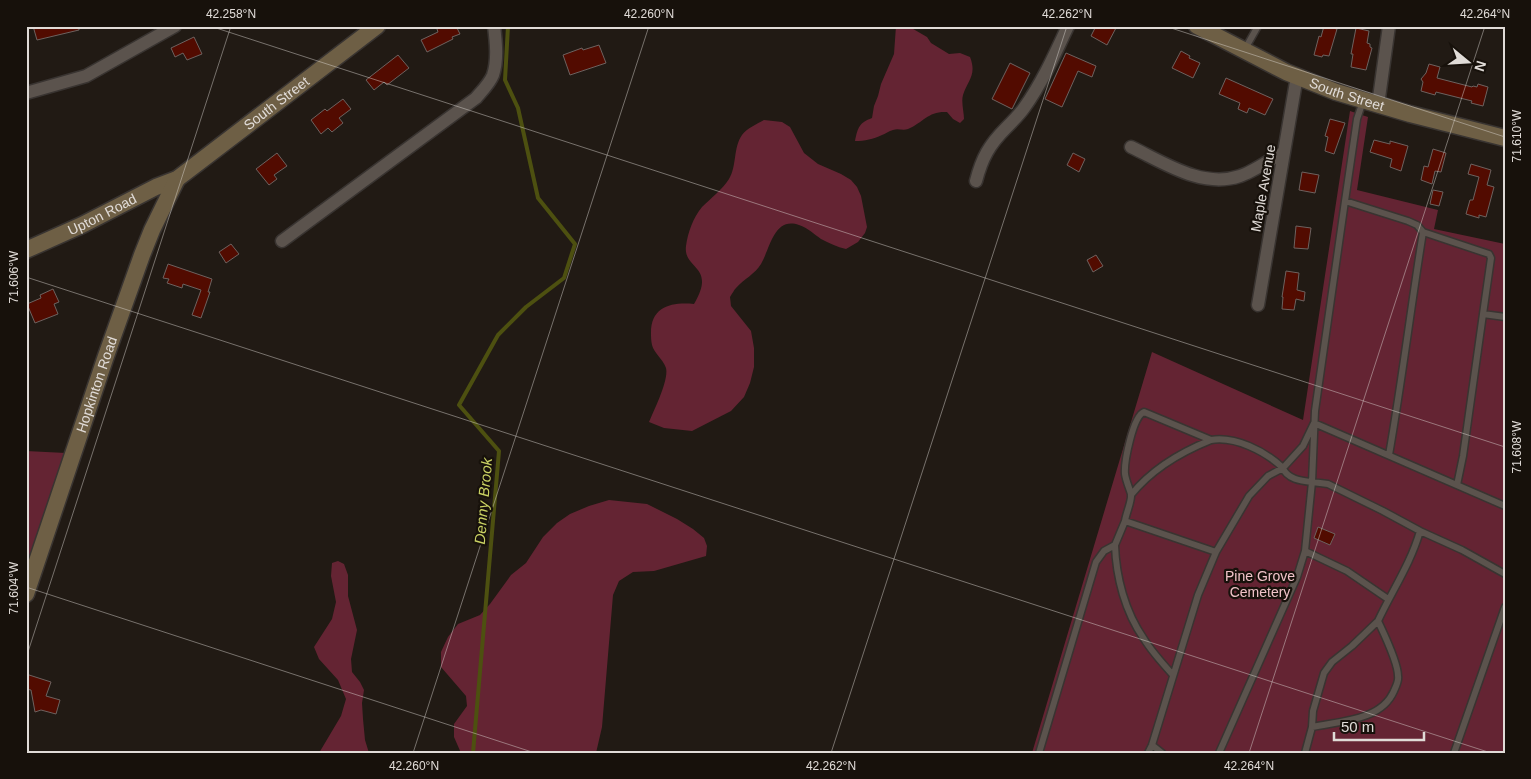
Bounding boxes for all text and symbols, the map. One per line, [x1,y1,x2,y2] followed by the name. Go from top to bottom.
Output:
[206,7,256,21] text: 42.258°N
[624,7,674,21] text: 42.260°N
[1042,7,1092,21] text: 42.262°N
[1460,7,1510,21] text: 42.264°N
[1444,38,1494,88] north arrow
[1471,59,1490,73] text: N
[240,73,312,133] street label: South Street
[1307,74,1386,114] street label: South Street
[1510,109,1524,162] text: 71.610°W
[1247,143,1279,233] street label: Maple Avenue
[65,190,139,238] street label: Upton Road
[7,250,21,303] text: 71.606°W
[73,334,120,435] street label: Hopkinton Road
[1510,420,1524,473] text: 71.608°W
[471,456,495,545] water label: Denny Brook
[7,561,21,614] text: 71.604°W
[1225,568,1295,600] park label: Pine Grove Cemetery
[1334,709,1424,741] scale bar
[1341,718,1374,735] text: 50 m
[389,759,439,773] text: 42.260°N
[806,759,856,773] text: 42.262°N
[1224,759,1274,773] text: 42.264°N

